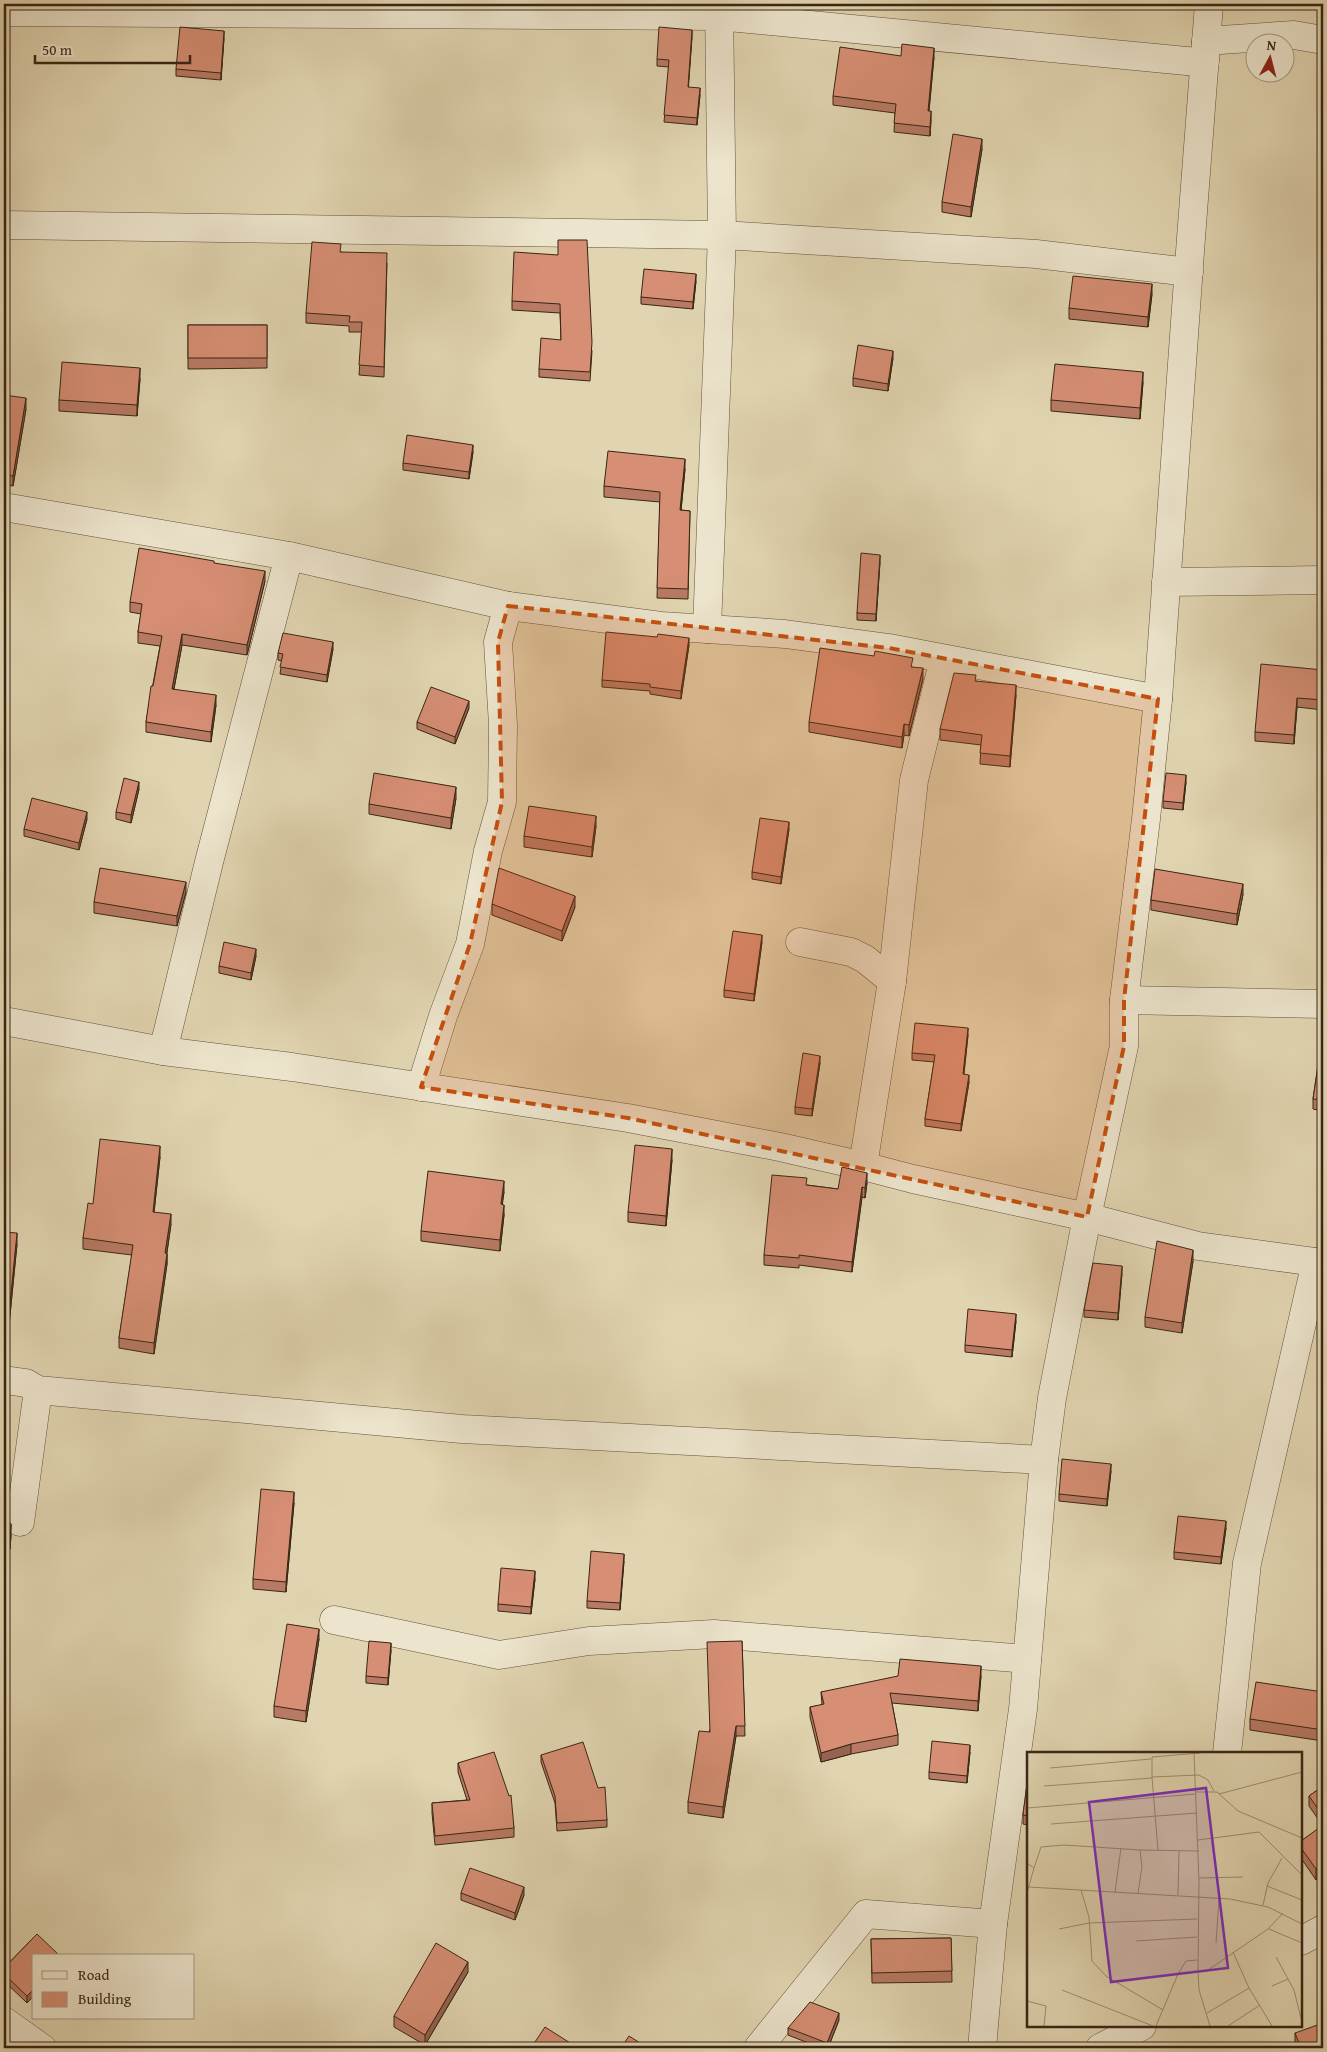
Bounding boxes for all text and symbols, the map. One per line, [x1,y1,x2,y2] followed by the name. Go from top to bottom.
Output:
[35,32,190,64] scale bar
[1244,32,1294,82] north arrow
[1266,35,1278,56] text: N
[42,39,73,60] text: 50 m
[1027,1752,1302,2027] inset map
[32,1954,195,2020] legend
[78,1964,109,1985] text: Road
[78,1988,132,2009] text: Building

